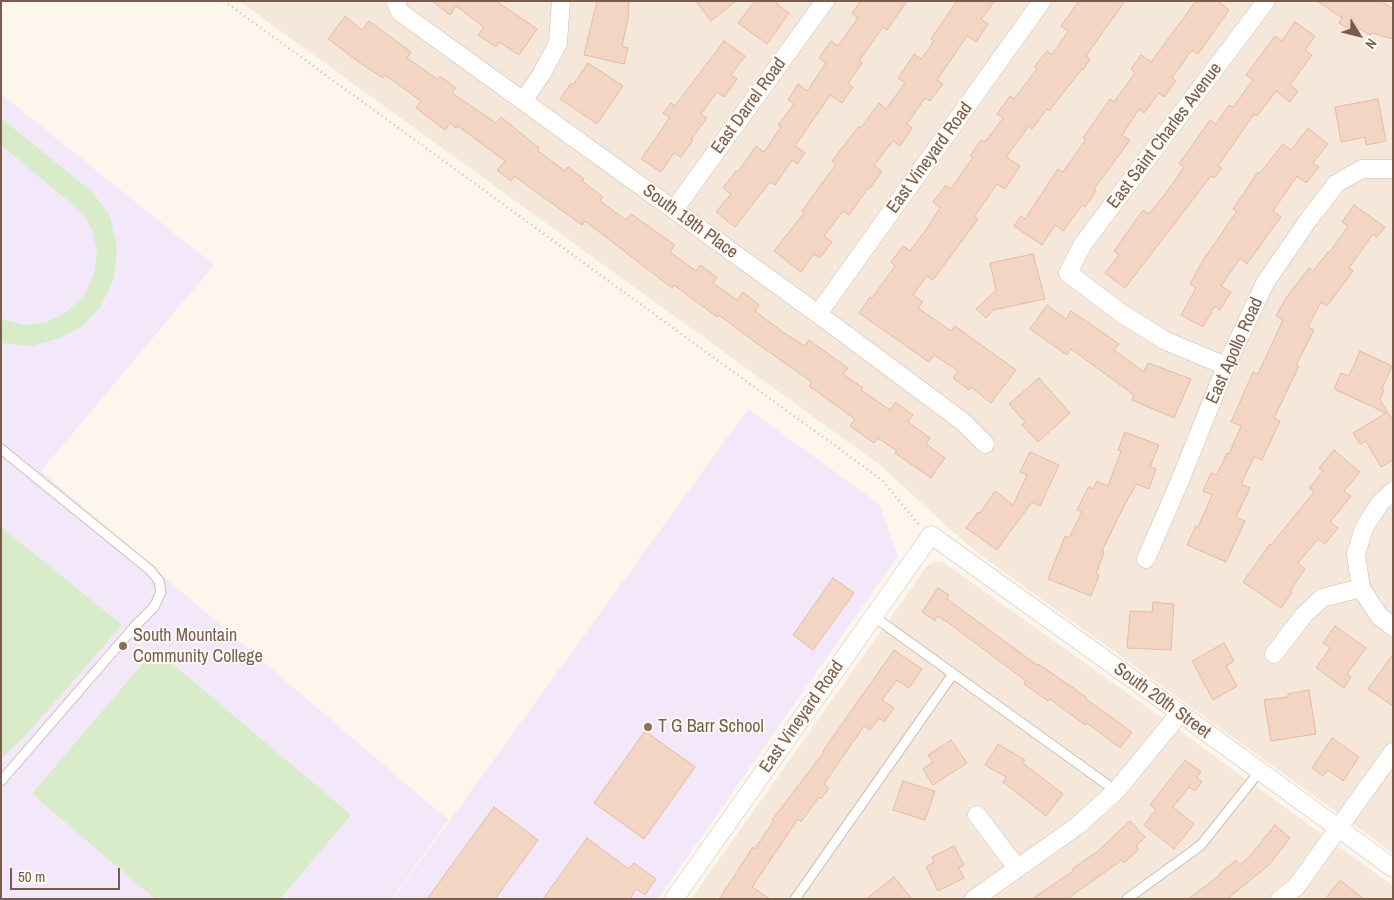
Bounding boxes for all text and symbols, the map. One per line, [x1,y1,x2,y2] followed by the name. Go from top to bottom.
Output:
[1334,10,1384,60] north arrow
[1361,35,1381,52] text: N
[707,54,791,158] street label: East Darrel Road
[1103,59,1227,213] street label: East Saint Charles Avenue
[883,98,977,218] street label: East Vineyard Road
[638,180,742,264] street label: South 19th Place
[1202,295,1268,407] street label: East Apollo Road
[133,625,263,668] place label: South Mountain Community College
[117,640,129,652] marker: South Mountain Community College
[755,657,849,777] street label: East Vineyard Road
[1109,658,1215,744] street label: South 20th Street
[658,716,764,738] place label: T G Barr School
[642,721,654,733] marker: T G Barr School
[12,858,122,890] scale bar
[18,866,45,887] text: 50 m

